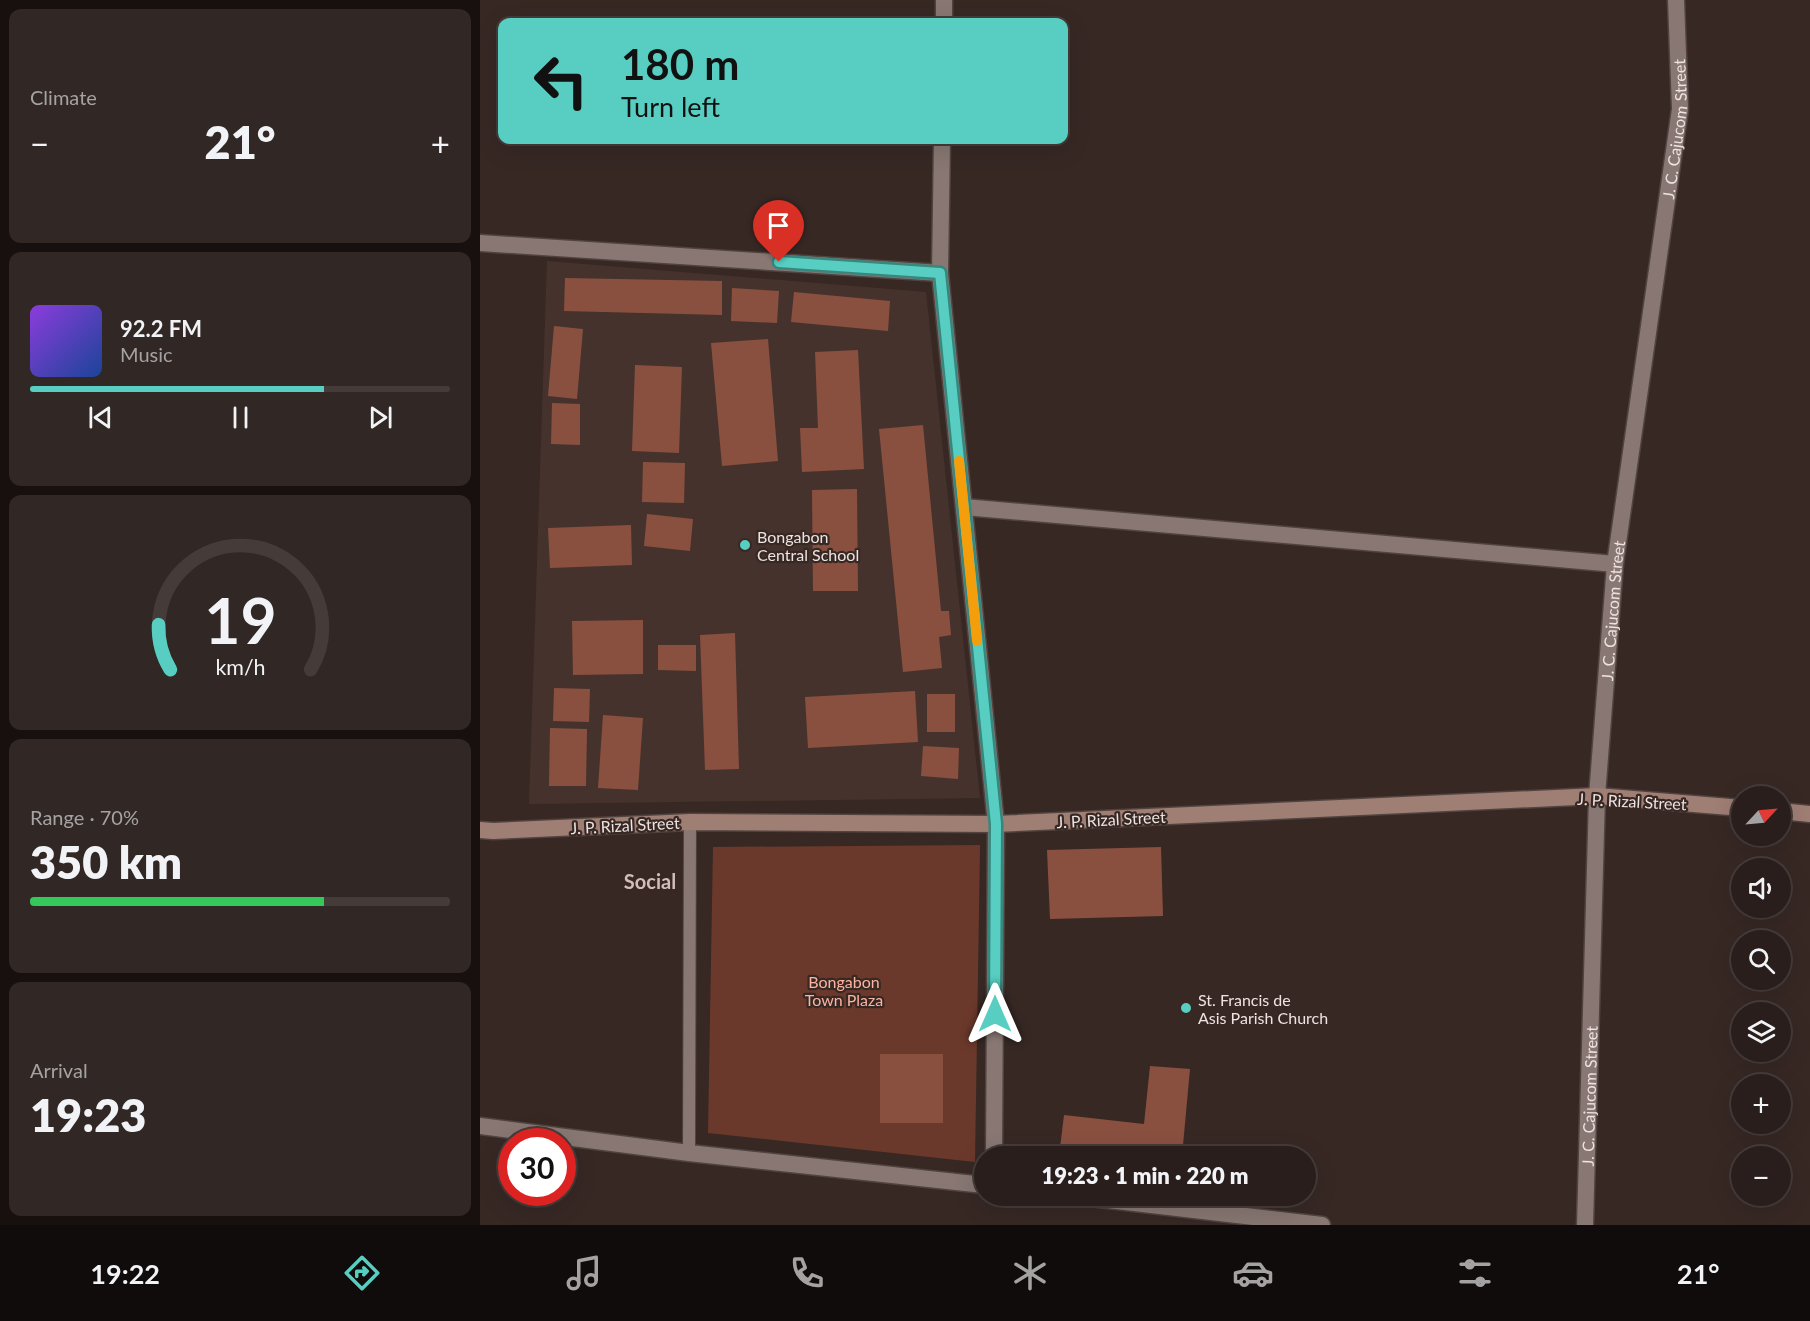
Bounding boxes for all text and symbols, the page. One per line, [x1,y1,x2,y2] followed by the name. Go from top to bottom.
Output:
[621,39,739,89] text: 180 m
[522,42,600,120] icon: left
[1658,58,1690,200] street label: J. C. Cajucom Street
[30,85,97,109] text: Climate
[621,90,720,123] text: Turn left
[205,115,275,169] text: 21°
[30,123,49,163] text: −
[431,123,450,163] text: +
[753,200,804,262] pin
[762,209,795,242] icon: arrive
[120,315,202,342] text: 92.2 FM
[120,342,173,366] text: Music
[84,401,117,434] icon: previous
[224,401,257,434] icon: pause
[364,401,397,434] icon: next
[757,527,859,564] place label: Bongabon Central School
[738,538,752,552] marker: Bongabon Central School
[1596,539,1628,681] street label: J. C. Cajucom Street
[204,582,276,657] text: 19
[215,654,265,680] text: km/h
[1731,786,1791,846] north arrow
[1731,786,1791,1206] map controls
[1577,789,1687,813] street label: J. P. Rizal Street
[30,805,139,829] text: Range · 70%
[1056,807,1166,831] street label: J. P. Rizal Street
[570,813,680,837] street label: J. P. Rizal Street
[30,835,182,889] text: 350 km
[1731,858,1791,918] button: sound
[624,869,676,893] district label: Social
[1731,930,1791,990] button: search
[805,972,883,1009] park label: Bongabon Town Plaza
[963,982,1027,1046] position arrow
[1198,990,1328,1027] place label: St. Francis de Asis Parish Church
[1179,1001,1193,1015] marker: St. Francis de Asis Parish Church
[1731,1002,1791,1062] button: layers
[1577,1025,1600,1167] street label: J. C. Cajucom Street
[30,1058,88,1082] text: Arrival
[1731,1074,1791,1134] button: +
[30,1088,146,1142] text: 19:23
[498,1128,576,1206] speed limit sign: 30
[1731,1146,1791,1206] button: −
[1042,1162,1248,1189] text: 19:23 · 1 min · 220 m
[341,1252,383,1294] icon: directions
[563,1252,605,1294] icon: music
[786,1252,828,1294] icon: phone
[1009,1252,1051,1294] icon: climate
[1232,1252,1274,1294] icon: car
[1454,1252,1496,1294] icon: filters
[90,1257,160,1290] text: 19:22
[1677,1257,1720,1290] text: 21°

